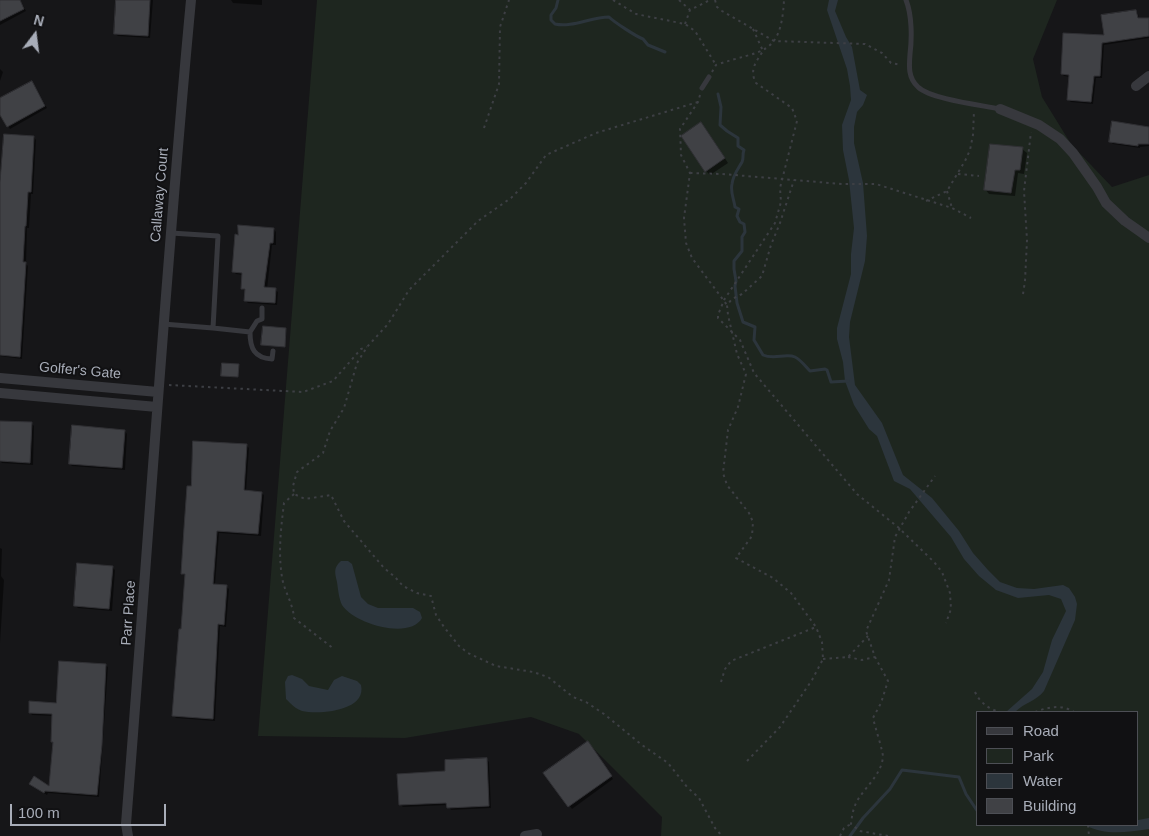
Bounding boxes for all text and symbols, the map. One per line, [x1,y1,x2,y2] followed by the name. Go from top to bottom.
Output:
[10,10,60,60] north arrow
[32,11,46,30] text: N
[147,147,173,243] street label: Callaway Court
[38,359,122,383] street label: Golfer's Gate
[118,580,140,646] street label: Parr Place
[976,711,1139,826] legend
[1023,722,1059,739] text: Road
[1023,747,1054,764] text: Park
[1023,772,1062,789] text: Water
[12,794,169,826] scale bar
[1023,797,1076,814] text: Building
[18,804,60,821] text: 100 m

